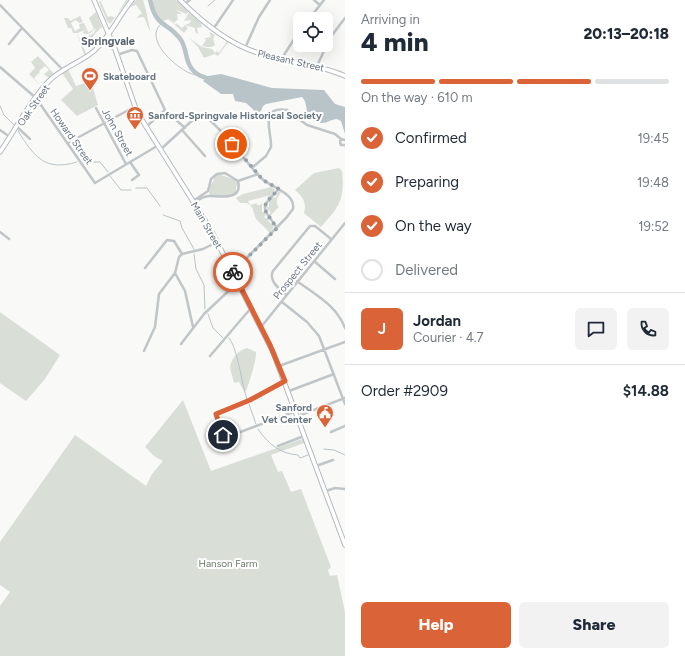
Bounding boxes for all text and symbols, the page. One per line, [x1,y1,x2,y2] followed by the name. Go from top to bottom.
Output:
[293,12,333,52] map controls
[293,12,333,52] button: locate
[361,12,420,27] text: Arriving in
[583,25,669,43] text: 20:13–20:18
[361,26,429,58] text: 4 min
[81,35,135,48] district label: Springvale
[256,46,326,75] street label: Pleasant Street
[80,66,100,91] sports icon: Skateboard
[103,70,156,83] place label: Skateboard
[14,82,53,129] street label: Oak Street
[361,90,473,105] text: On the way · 610 m
[125,105,145,130] museum icon: Sanford-Springvale Historical Society
[47,106,96,167] street label: Howard Street
[99,106,136,159] street label: John Street
[148,109,322,122] place label: Sanford-Springvale Historical Society
[215,127,249,161] pin
[361,127,383,149] icon: check
[395,129,467,147] text: Confirmed
[637,131,669,146] text: 19:45
[221,133,243,155] icon: bag
[361,171,383,193] icon: check
[395,173,459,191] text: Preparing
[637,175,669,190] text: 19:48
[188,200,225,251] street label: Main Street
[361,215,383,237] icon: check
[395,217,472,235] text: On the way
[638,219,669,234] text: 19:52
[270,239,325,302] street label: Prospect Street
[213,252,253,292] courier
[222,261,244,283] icon: bike
[395,261,458,279] text: Delivered
[575,308,617,350] button: chat
[627,308,669,350] button: phone
[413,312,461,330] text: Jordan
[378,320,386,338] text: J
[413,330,484,345] text: Courier · 4.7
[361,382,448,400] text: Order #2909
[623,382,669,400] text: $14.88
[262,401,312,426] place label: Sanford Vet Center
[315,403,335,428] public building icon: Sanford Vet Center
[206,418,240,452] pin
[212,424,234,446] icon: home
[198,557,258,570] park label: Hanson Farm
[361,602,511,648] button: Help
[519,602,669,648] button: Share

